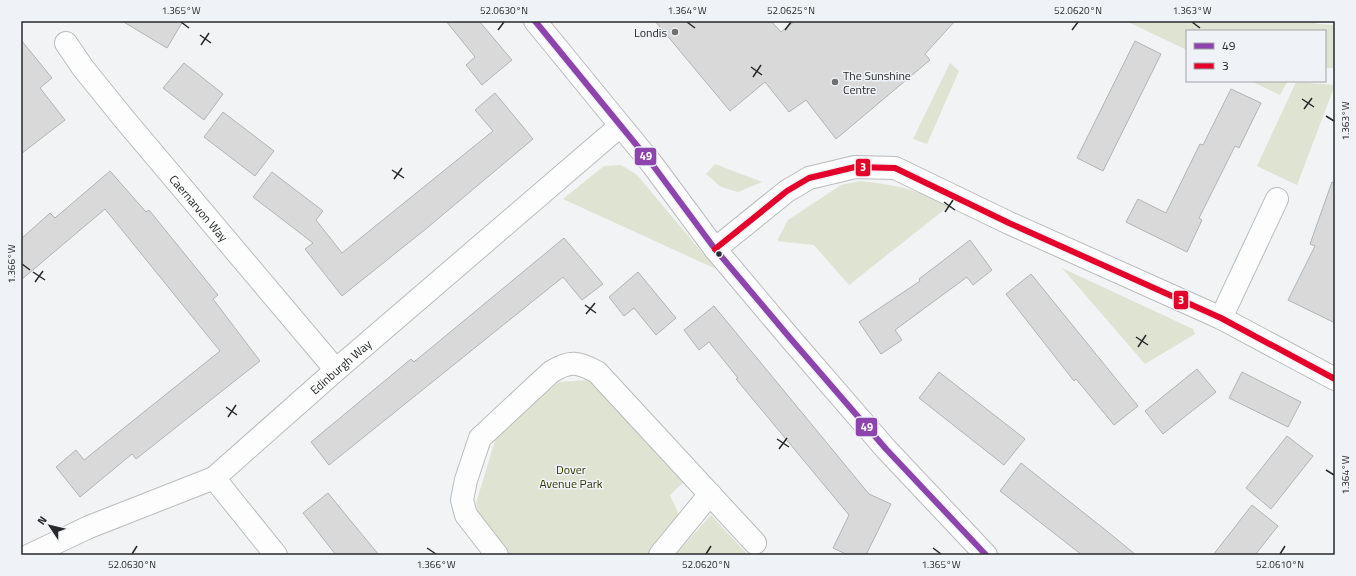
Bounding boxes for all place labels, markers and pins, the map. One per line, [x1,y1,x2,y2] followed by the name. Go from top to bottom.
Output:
[634,23,667,42] place label: Londis
[670,27,680,37] marker: Londis
[843,66,911,99] place label: The Sunshine Centre
[830,77,840,87] marker: The Sunshine Centre
[714,249,724,259] unlabelled marker

